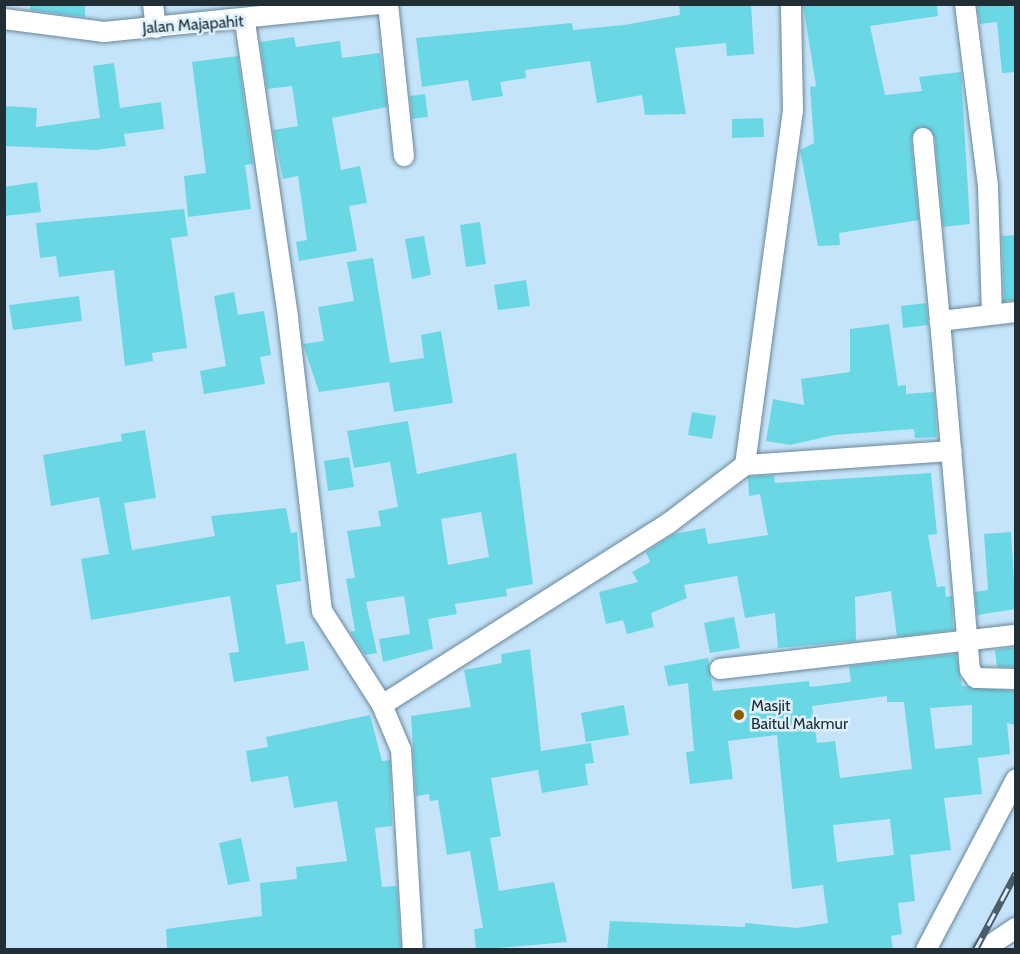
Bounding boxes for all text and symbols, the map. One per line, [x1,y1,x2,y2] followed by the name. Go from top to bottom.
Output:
[142,12,244,38] street label: Jalan Majapahit
[751,696,848,734] place label: Masjit Baitul Makmur
[732,708,746,722] marker: Masjit Baitul Makmur

